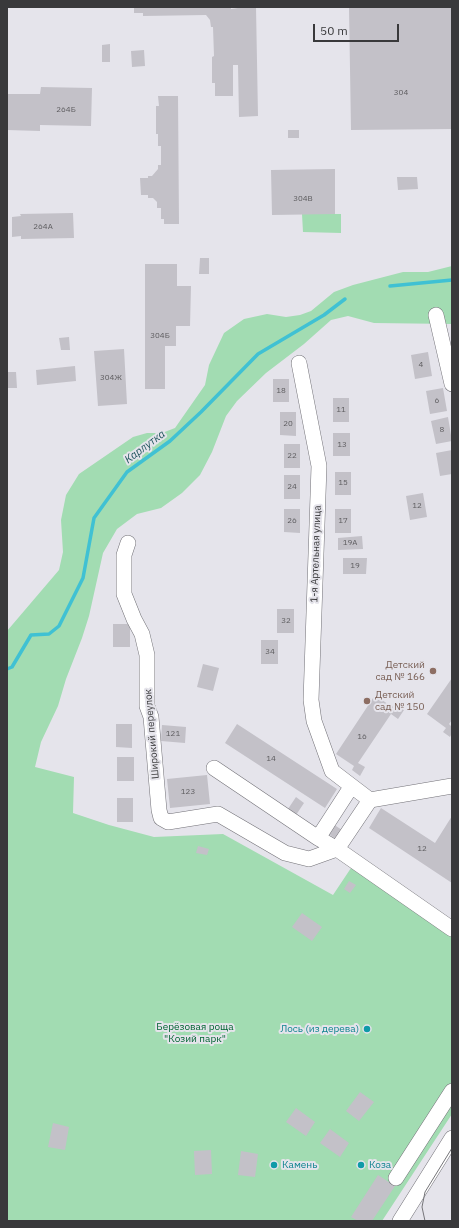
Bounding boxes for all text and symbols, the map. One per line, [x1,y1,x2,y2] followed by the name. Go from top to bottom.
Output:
[315,16,401,42] scale bar
[320,23,348,38] text: 50 m
[394,88,408,98] house number: 304
[56,105,76,115] house number: 264Б
[293,194,313,204] house number: 304В
[33,222,53,232] house number: 264А
[150,331,170,341] house number: 304Б
[419,360,423,370] house number: 4
[100,373,122,383] house number: 304Ж
[276,386,286,396] house number: 18
[435,396,439,406] house number: 6
[336,405,346,415] house number: 11
[283,419,293,429] house number: 20
[440,425,444,435] house number: 8
[122,427,168,467] water label: Карлутка
[337,440,347,450] house number: 13
[287,451,297,461] house number: 22
[338,478,348,488] house number: 15
[287,482,297,492] house number: 24
[412,501,422,511] house number: 12
[308,505,324,603] street label: 1-я Артельная улица
[287,516,297,526] house number: 26
[338,516,348,526] house number: 17
[343,538,357,548] house number: 19А
[350,561,360,571] house number: 19
[281,616,291,626] house number: 32
[265,647,275,657] house number: 34
[375,659,425,682] place label: Детский сад № 166
[428,666,438,676] marker: Детский сад № 166
[142,688,162,780] street label: Широкий переулок
[375,689,425,712] place label: Детский сад № 150
[362,696,372,706] marker: Детский сад № 150
[166,729,180,739] house number: 121
[357,732,367,742] house number: 16
[266,754,276,764] house number: 14
[181,787,195,797] house number: 123
[417,844,427,854] house number: 12
[156,1021,234,1044] park label: Берёзовая роща "Козий парк"
[280,1023,359,1035] place label: Лось (из дерева)
[362,1024,372,1034] marker: Лось (из дерева)
[282,1159,317,1171] place label: Камень
[369,1159,391,1171] place label: Коза
[269,1160,279,1170] marker: Камень
[356,1160,366,1170] marker: Коза

